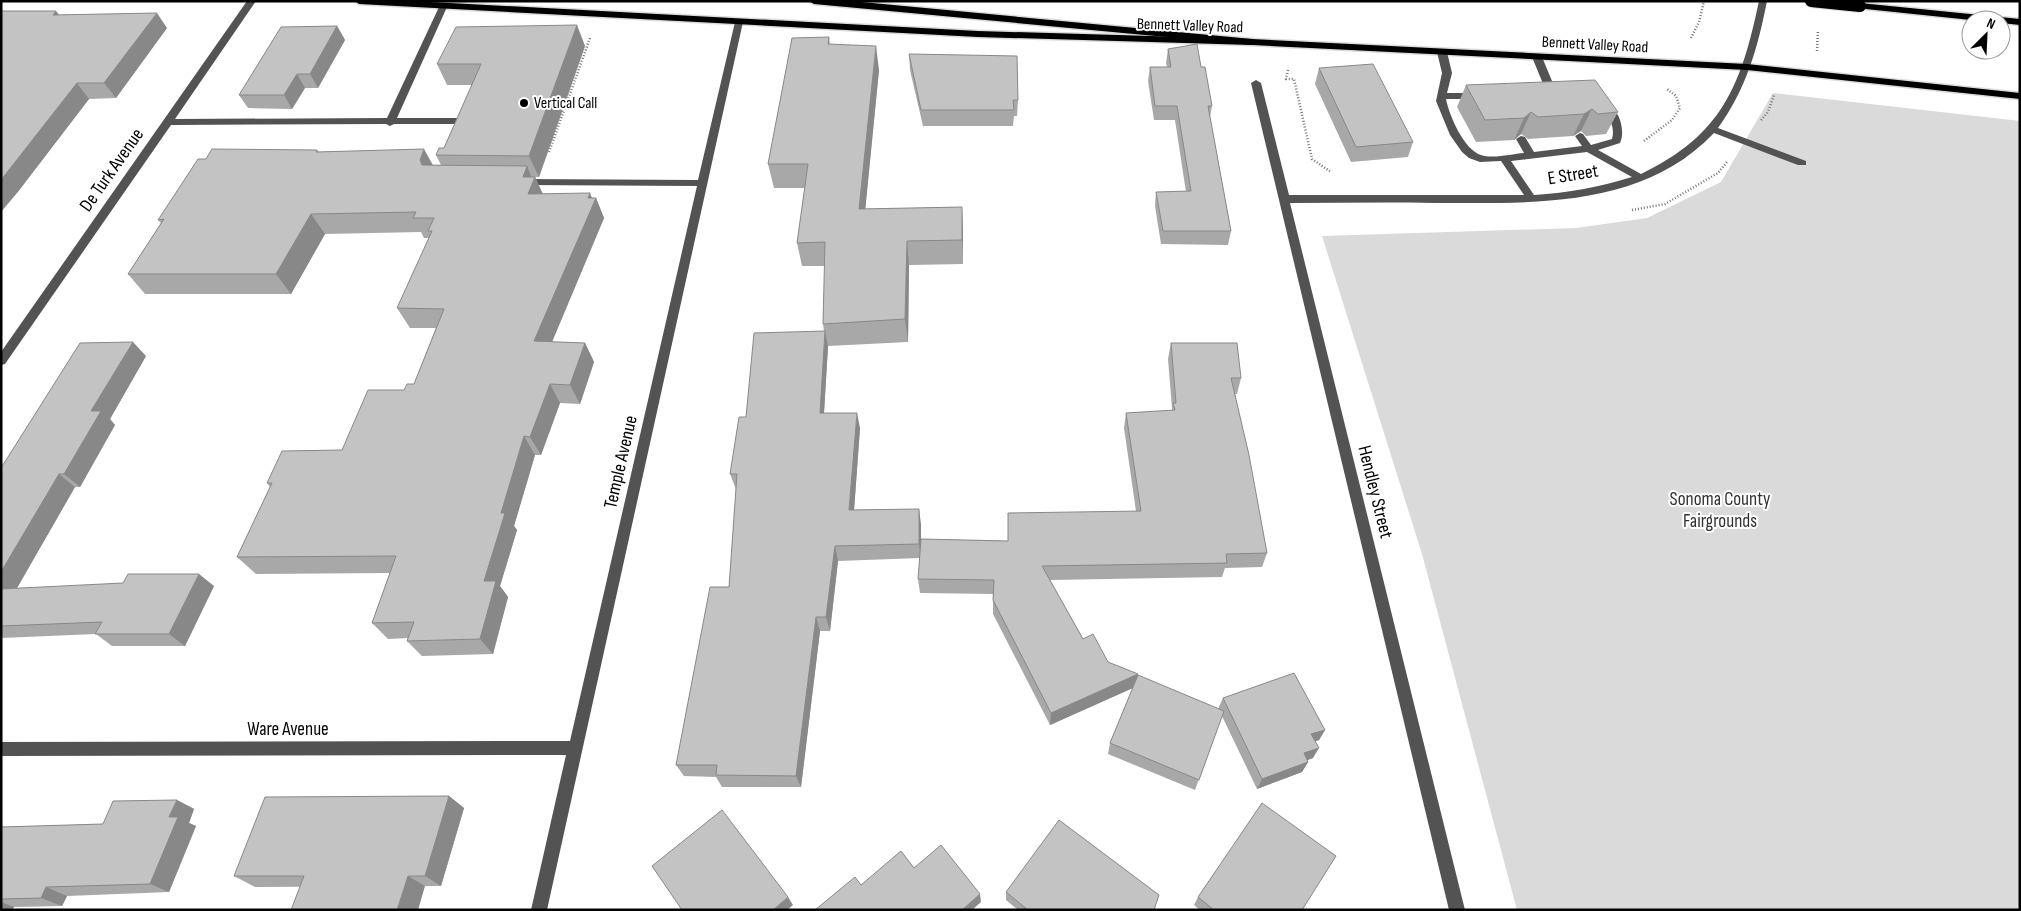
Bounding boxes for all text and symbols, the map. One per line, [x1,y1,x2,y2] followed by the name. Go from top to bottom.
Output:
[1961,10,2011,60] north arrow
[1984,14,1998,33] text: N
[1136,15,1244,37] street label: Bennett Valley Road
[1541,33,1649,57] street label: Bennett Valley Road
[534,94,597,113] place label: Vertical Call
[518,97,530,109] marker: Vertical Call
[75,124,149,216] street label: De Turk Avenue
[1546,160,1600,190] street label: E Street
[599,413,643,511] street label: Temple Avenue
[1352,443,1398,541] street label: Hendley Street
[1670,488,1771,533] park label: Sonoma County Fairgrounds
[247,718,329,741] street label: Ware Avenue

